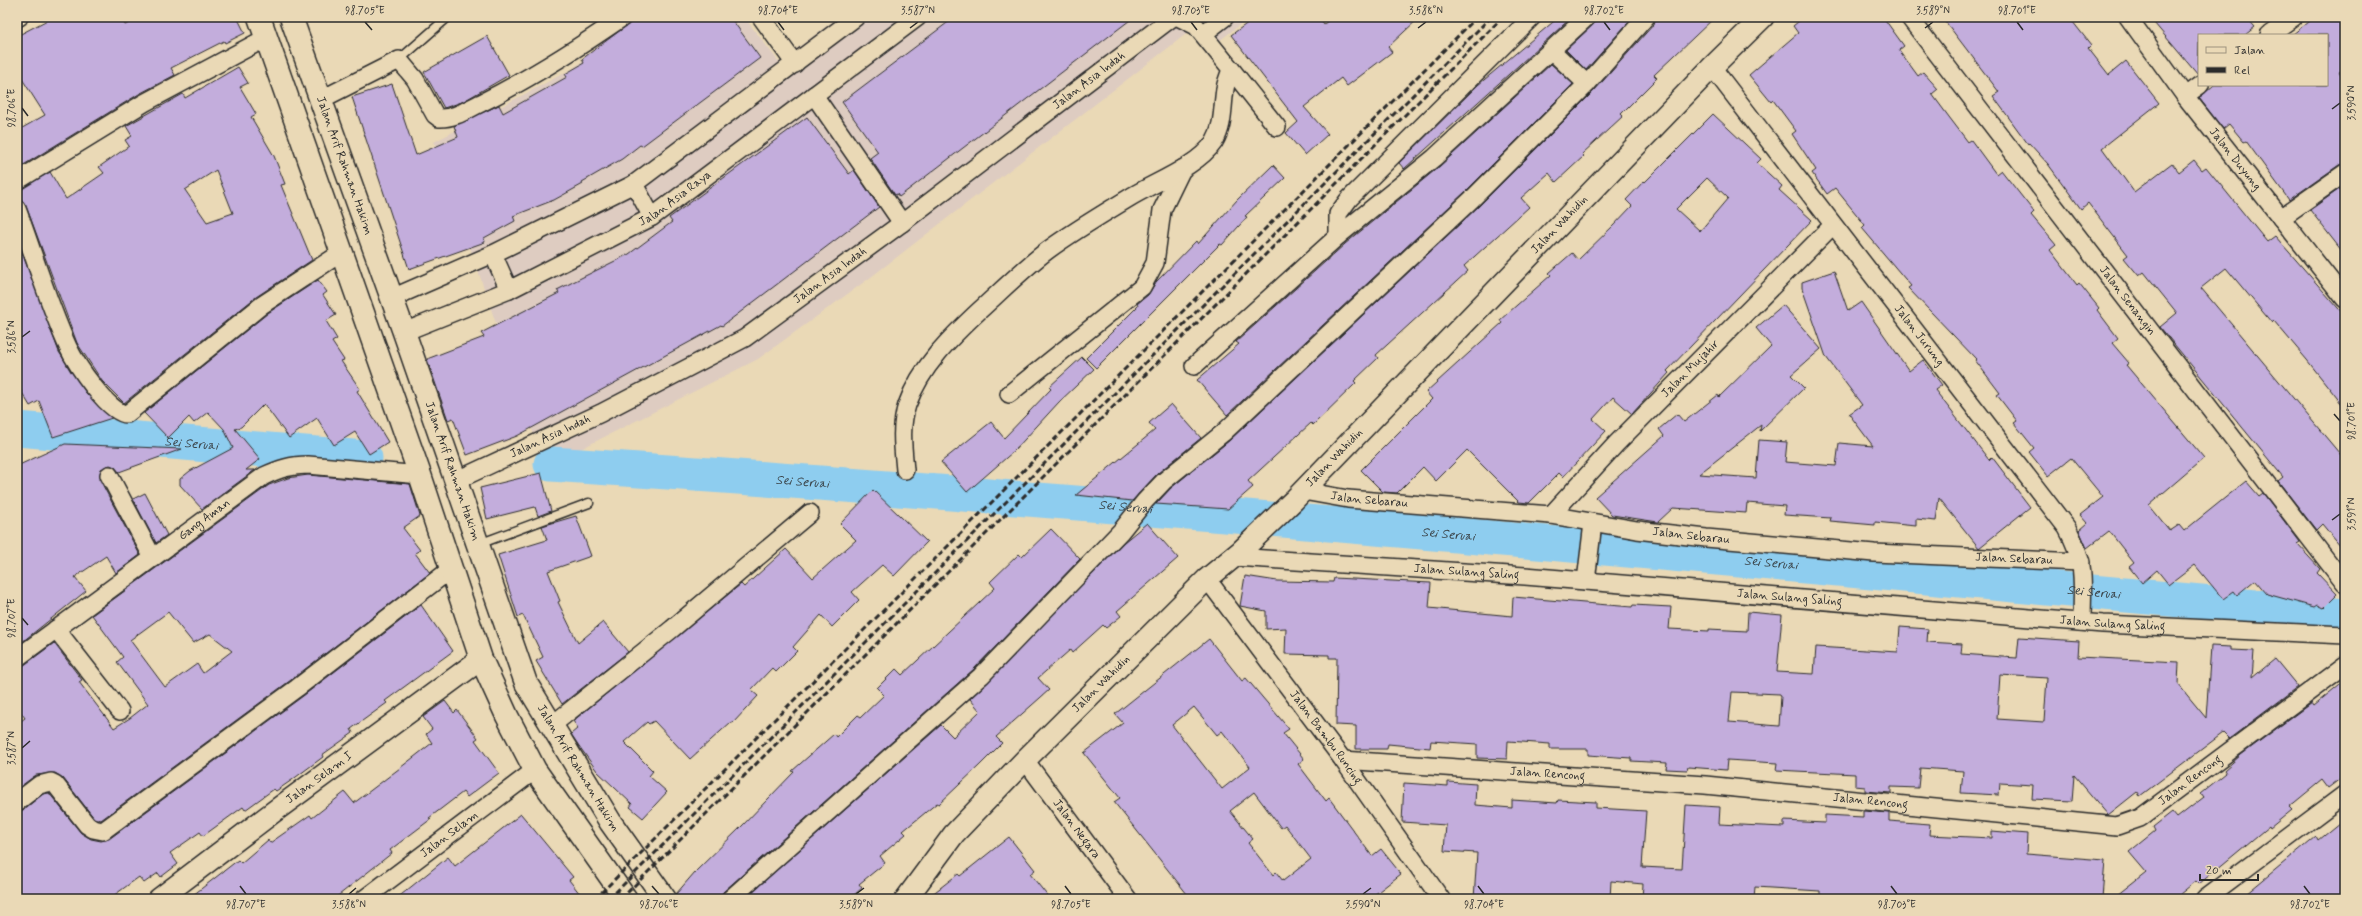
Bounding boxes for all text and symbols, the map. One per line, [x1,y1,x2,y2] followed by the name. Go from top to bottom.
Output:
[345,4,385,18] text: 98.705°E
[758,4,798,18] text: 98.704°E
[901,4,935,18] text: 3.587°N
[1172,4,1210,18] text: 98.703°E
[1409,4,1443,18] text: 3.588°N
[1584,4,1624,18] text: 98.702°E
[1916,4,1950,18] text: 3.589°N
[1998,4,2036,18] text: 98.701°E
[2198,34,2328,86] legend
[2234,43,2266,59] text: Jalan
[1050,48,1129,114] street label: Jalan Asia Indah
[2234,63,2250,79] text: Rel
[2345,85,2359,120] text: 3.590°N
[5,89,19,127] text: 98.706°E
[312,94,377,237] street label: Jalan Arif Rahman Hakim
[2205,125,2265,194] street label: Jalan Duyung
[636,167,715,230] street label: Jalan Asia Raya
[1527,192,1592,258] street label: Jalan Wahidin
[790,243,870,308] street label: Jalan Asia Indah
[2095,263,2159,339] street label: Jalan Senangin
[1890,301,1948,370] street label: Jalan Jurung
[5,320,19,354] text: 3.586°N
[1658,336,1723,401] street label: Jalan Mujahir
[421,399,484,543] street label: Jalan Arif Rahman Hakim
[2345,402,2359,440] text: 98.701°E
[507,411,593,462] street label: Jalan Asia Indah
[1302,425,1367,491] street label: Jalan Wahidin
[164,433,220,454] water label: Sei Seruai
[775,471,831,492] water label: Sei Seruai
[1329,488,1409,512] street label: Jalan Sebarau
[175,495,234,544] street label: Gang Aman
[1098,496,1154,518] water label: Sei Seruai
[2345,497,2359,530] text: 3.591°N
[1421,523,1477,545] water label: Sei Seruai
[1651,524,1731,548] street label: Jalan Sebarau
[1975,549,2054,569] street label: Jalan Sebarau
[1743,552,1800,574] water label: Sei Seruai
[1413,561,1520,585] street label: Jalan Sulang Saling
[2066,581,2122,603] water label: Sei Seruai
[1736,586,1843,611] street label: Jalan Sulang Saling
[5,598,19,638] text: 98.707°E
[2059,612,2166,636] street label: Jalan Sulang Saling
[1069,652,1134,716] street label: Jalan Wahidin
[1286,687,1366,789] street label: Jalan Bambu Runcing
[533,702,623,835] street label: Jalan Arif Rahman Hakim
[5,731,19,765] text: 3.587°N
[283,748,356,808] street label: Jalan Selam I
[2155,751,2226,809] street label: Jalan Rencong
[1509,764,1586,786] street label: Jalan Rencong
[1832,790,1909,814] street label: Jalan Rencong
[1049,796,1104,862] street label: Jalan Negara
[417,807,482,862] street label: Jalan Selam
[2200,856,2258,882] scale bar
[2206,863,2232,879] text: 20 m
[226,898,266,912] text: 98.707°E
[332,898,366,912] text: 3.588°N
[640,898,678,912] text: 98.706°E
[839,898,873,912] text: 3.589°N
[1051,898,1091,912] text: 98.705°E
[1346,898,1381,912] text: 3.590°N
[1464,898,1504,912] text: 98.704°E
[1878,898,1916,912] text: 98.703°E
[2290,898,2330,912] text: 98.702°E

